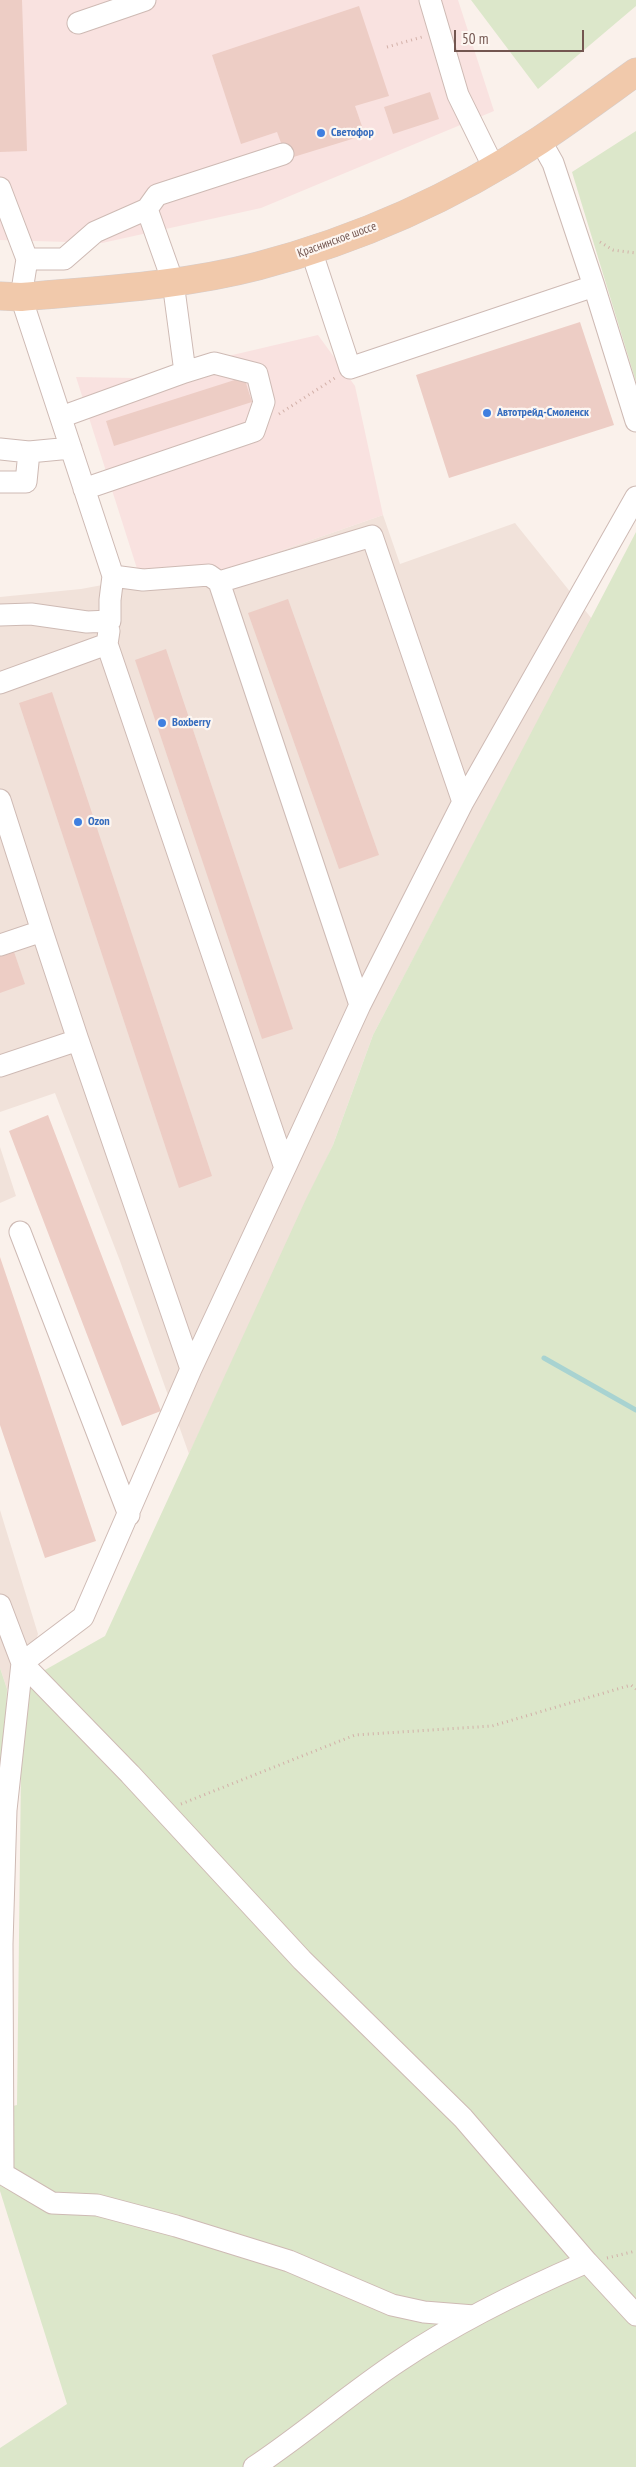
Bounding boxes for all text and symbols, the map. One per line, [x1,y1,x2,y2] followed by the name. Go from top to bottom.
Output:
[456,20,586,52] scale bar
[462,29,488,48] text: 50 m
[331,126,374,140] place label: Светофор
[315,127,327,139] marker: Светофор
[296,219,378,261] street label: Краснинское шоссе
[497,406,589,420] place label: Автотрейд-Смоленск
[481,407,493,419] marker: Автотрейд-Смоленск
[172,716,211,730] place label: Boxberry
[156,717,168,729] marker: Boxberry
[88,815,110,829] place label: Ozon
[72,816,84,828] marker: Ozon

